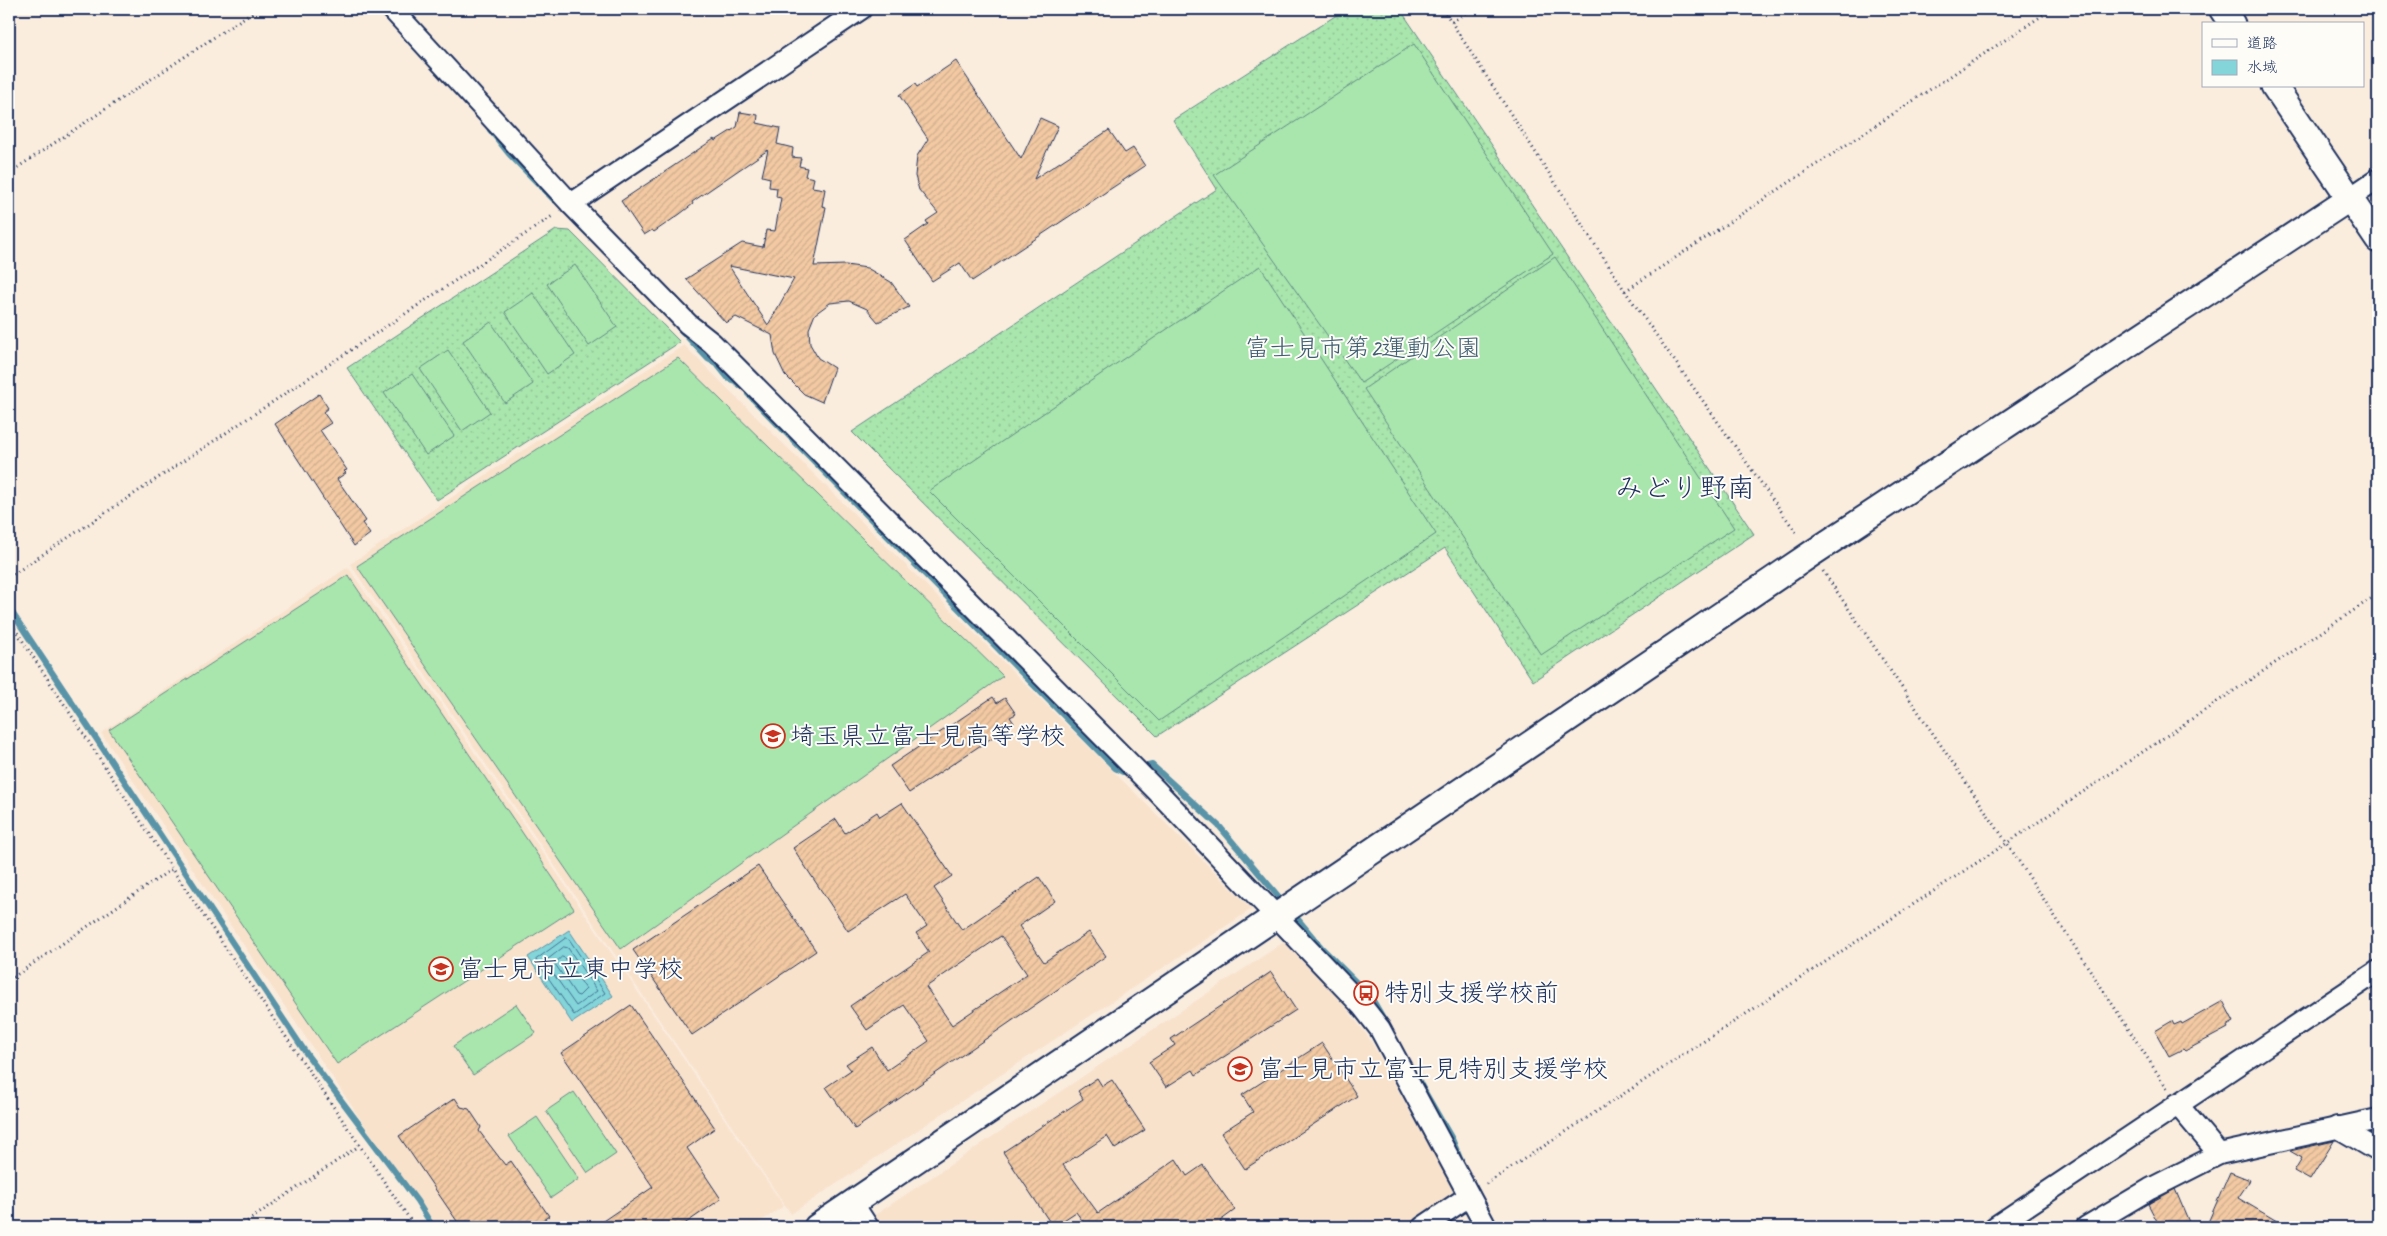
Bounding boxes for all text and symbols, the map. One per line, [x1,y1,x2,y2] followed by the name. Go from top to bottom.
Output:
[2202,22,2364,88] legend
[2247,34,2277,53] text: 道路
[2247,58,2277,77] text: 水域
[1245,332,1481,364] park label: 富士見市第2運動公園
[1615,470,1755,505] district label: みどり野南
[790,720,1065,752] place label: 埼玉県立富士見高等学校
[760,723,786,749] school or university icon: 埼玉県立富士見高等学校
[458,953,683,985] place label: 富士見市立東中学校
[428,956,454,982] school or university icon: 富士見市立東中学校
[1384,977,1559,1009] place label: 特別支援学校前
[1353,980,1379,1006] bus stop icon: 特別支援学校前
[1258,1053,1608,1085] place label: 富士見市立富士見特別支援学校
[1227,1056,1253,1082] school or university icon: 富士見市立富士見特別支援学校

